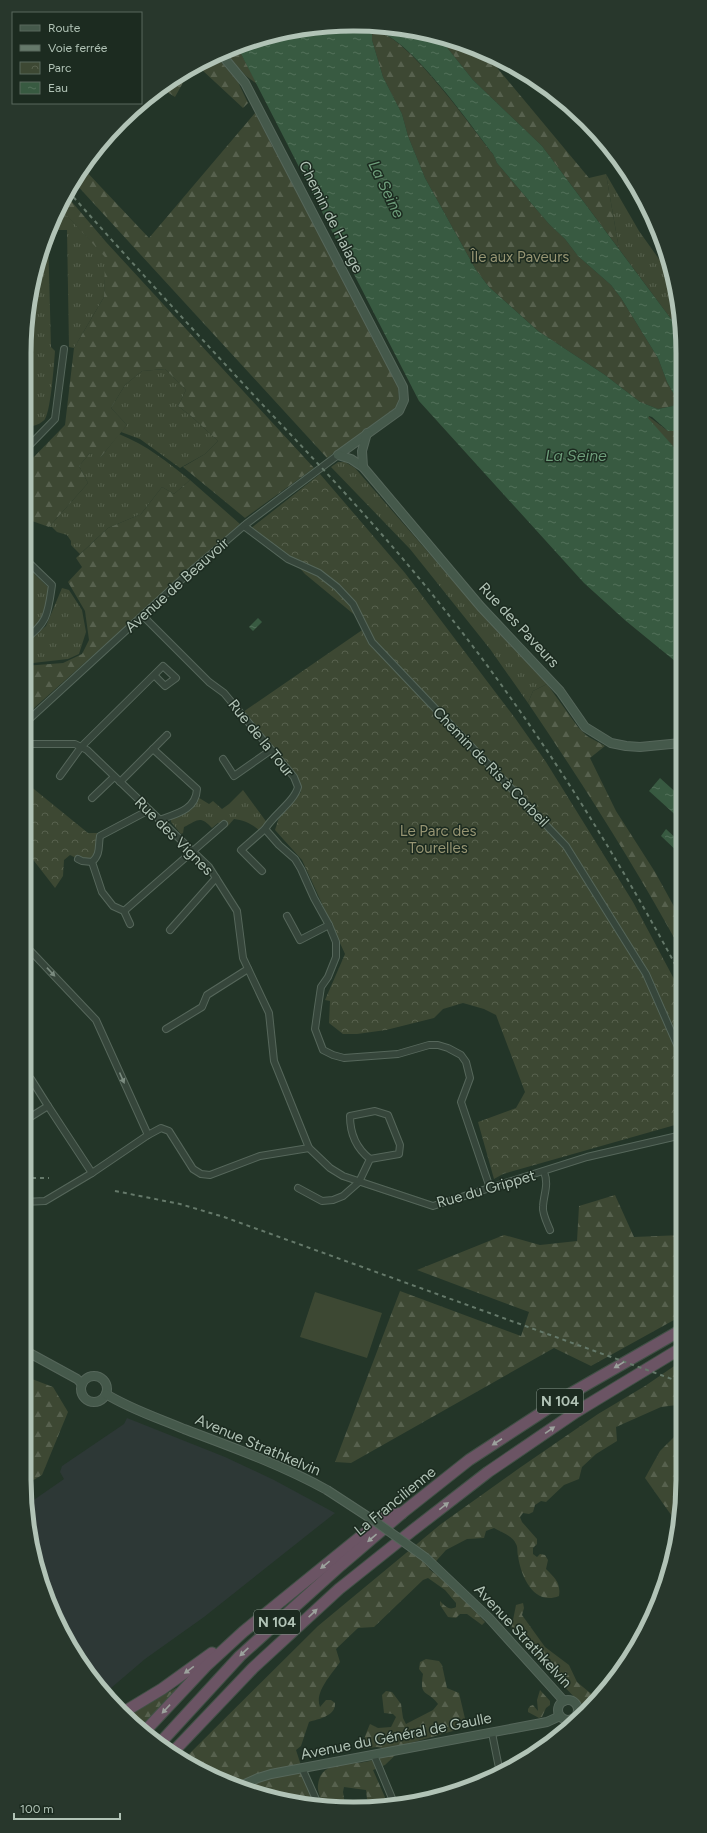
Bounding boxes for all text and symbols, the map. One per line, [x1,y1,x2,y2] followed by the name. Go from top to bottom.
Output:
[12,12,142,104] legend
[48,21,81,35] text: Route
[48,41,108,55] text: Voie ferrée
[48,61,72,75] text: Parc
[48,81,68,95] text: Eau
[364,157,409,221] water label: La Seine
[295,158,367,276] street label: Chemin de Halage
[470,248,569,266] park label: Île aux Paveurs
[545,446,607,465] water label: La Seine
[121,534,233,636] street label: Avenue de Beauvoir
[475,579,563,671] street label: Rue des Paveurs
[224,696,298,780] street label: Rue de la Tour
[429,703,553,831] street label: Chemin de Ris à Corbeil
[131,793,217,879] street label: Rue des Vignes
[400,822,476,857] park label: Le Parc des Tourelles
[46,967,56,977] one-way arrow
[120,1073,126,1085] one-way arrow
[434,1166,538,1212] street label: Rue du Grippet
[613,1361,625,1368] one-way arrow
[537,1389,583,1413] road number: N 104
[193,1410,323,1480] street label: Avenue Strathkelvin
[544,1426,555,1434] one-way arrow
[492,1438,503,1446] one-way arrow
[351,1463,439,1539] street label: La Francilienne
[439,1502,450,1510] one-way arrow
[367,1534,378,1543] one-way arrow
[319,1560,330,1569] one-way arrow
[471,1581,575,1691] street label: Avenue Strathkelvin
[308,1608,318,1618] one-way arrow
[254,1610,300,1634] road number: N 104
[239,1647,249,1657] one-way arrow
[183,1666,194,1674] one-way arrow
[161,1704,171,1714] one-way arrow
[299,1709,493,1763] street label: Avenue du Général de Gaulle
[14,1795,120,1821] scale bar
[20,1802,54,1816] text: 100 m

